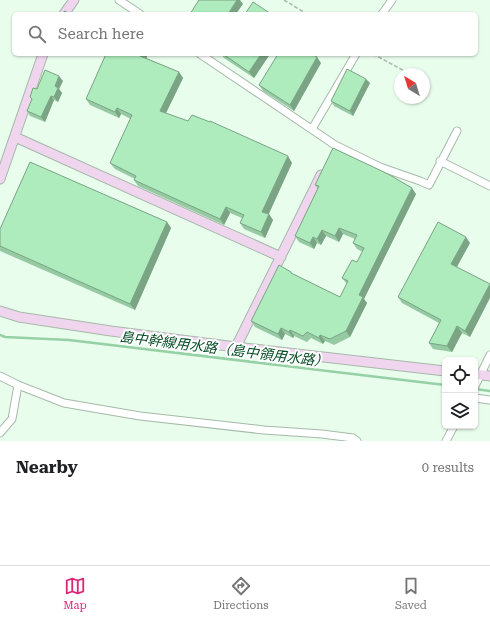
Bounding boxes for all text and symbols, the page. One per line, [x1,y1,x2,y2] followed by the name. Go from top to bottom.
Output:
[12,12,478,56] search box
[26,23,48,45] icon: search
[58,25,144,43] text: Search here
[394,68,430,104] north arrow
[119,328,329,370] water label: 島中幹線用水路（島中領用水路）
[442,357,478,429] map controls
[442,357,478,393] button: locate
[442,393,478,429] button: layers
[16,457,78,477] text: Nearby
[422,460,474,475] text: 0 results
[63,575,87,612] tab: Map
[213,575,269,612] tab: Directions
[395,575,427,612] tab: Saved

